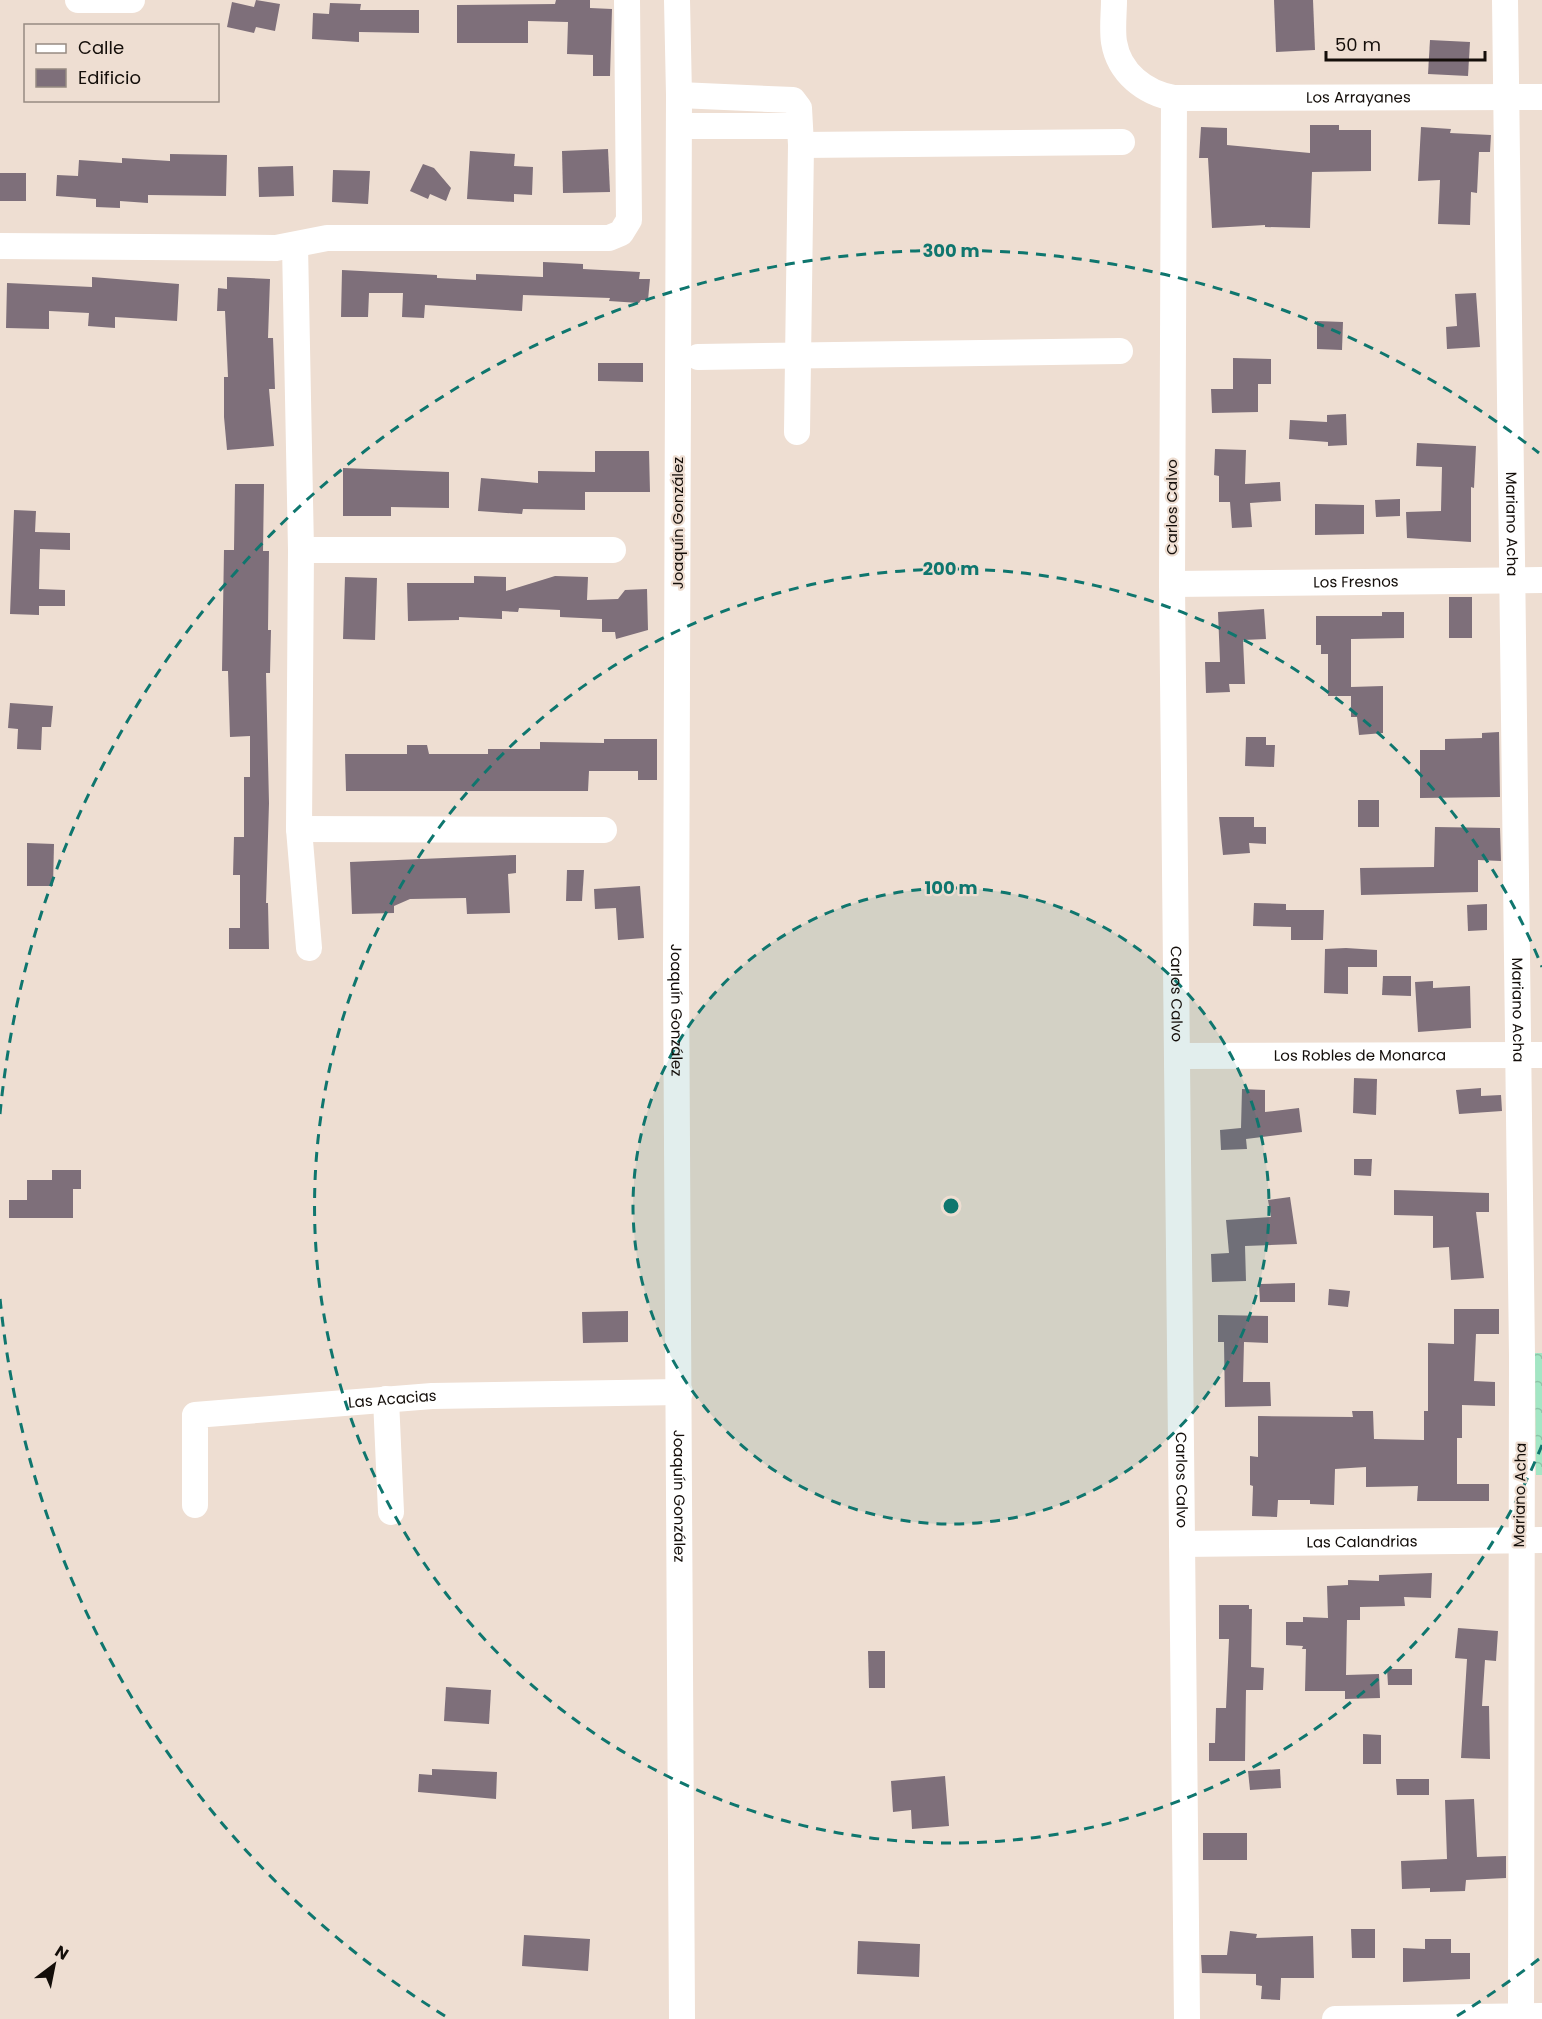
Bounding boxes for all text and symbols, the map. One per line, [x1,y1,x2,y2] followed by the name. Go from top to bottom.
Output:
[24,24,219,102] legend
[1326,24,1485,62] scale bar
[1335,32,1381,57] text: 50 m
[78,35,124,60] text: Calle
[78,65,141,90] text: Edificio
[1306,86,1411,108] street label: Los Arrayanes
[922,238,980,263] text: 300 m
[667,457,688,589] street label: Joaquín González
[1161,459,1182,555] street label: Carlos Calvo
[1501,471,1523,576] street label: Mariano Acha
[923,556,979,581] text: 200 m
[1313,571,1399,592] street label: Los Fresnos
[924,875,978,900] text: 100 m
[666,944,688,1076] street label: Joaquín González
[1166,946,1188,1042] street label: Carlos Calvo
[1507,957,1529,1062] street label: Mariano Acha
[1274,1044,1446,1066] street label: Los Robles de Monarca
[941,1196,961,1216] centre of rings
[347,1385,437,1413] street label: Las Acacias
[669,1430,690,1562] street label: Joaquín González
[1171,1432,1193,1528] street label: Carlos Calvo
[1508,1442,1531,1547] street label: Mariano Acha
[1306,1530,1418,1553] street label: Las Calandrias
[24,1935,84,1995] north arrow
[50,1940,73,1966] text: N

